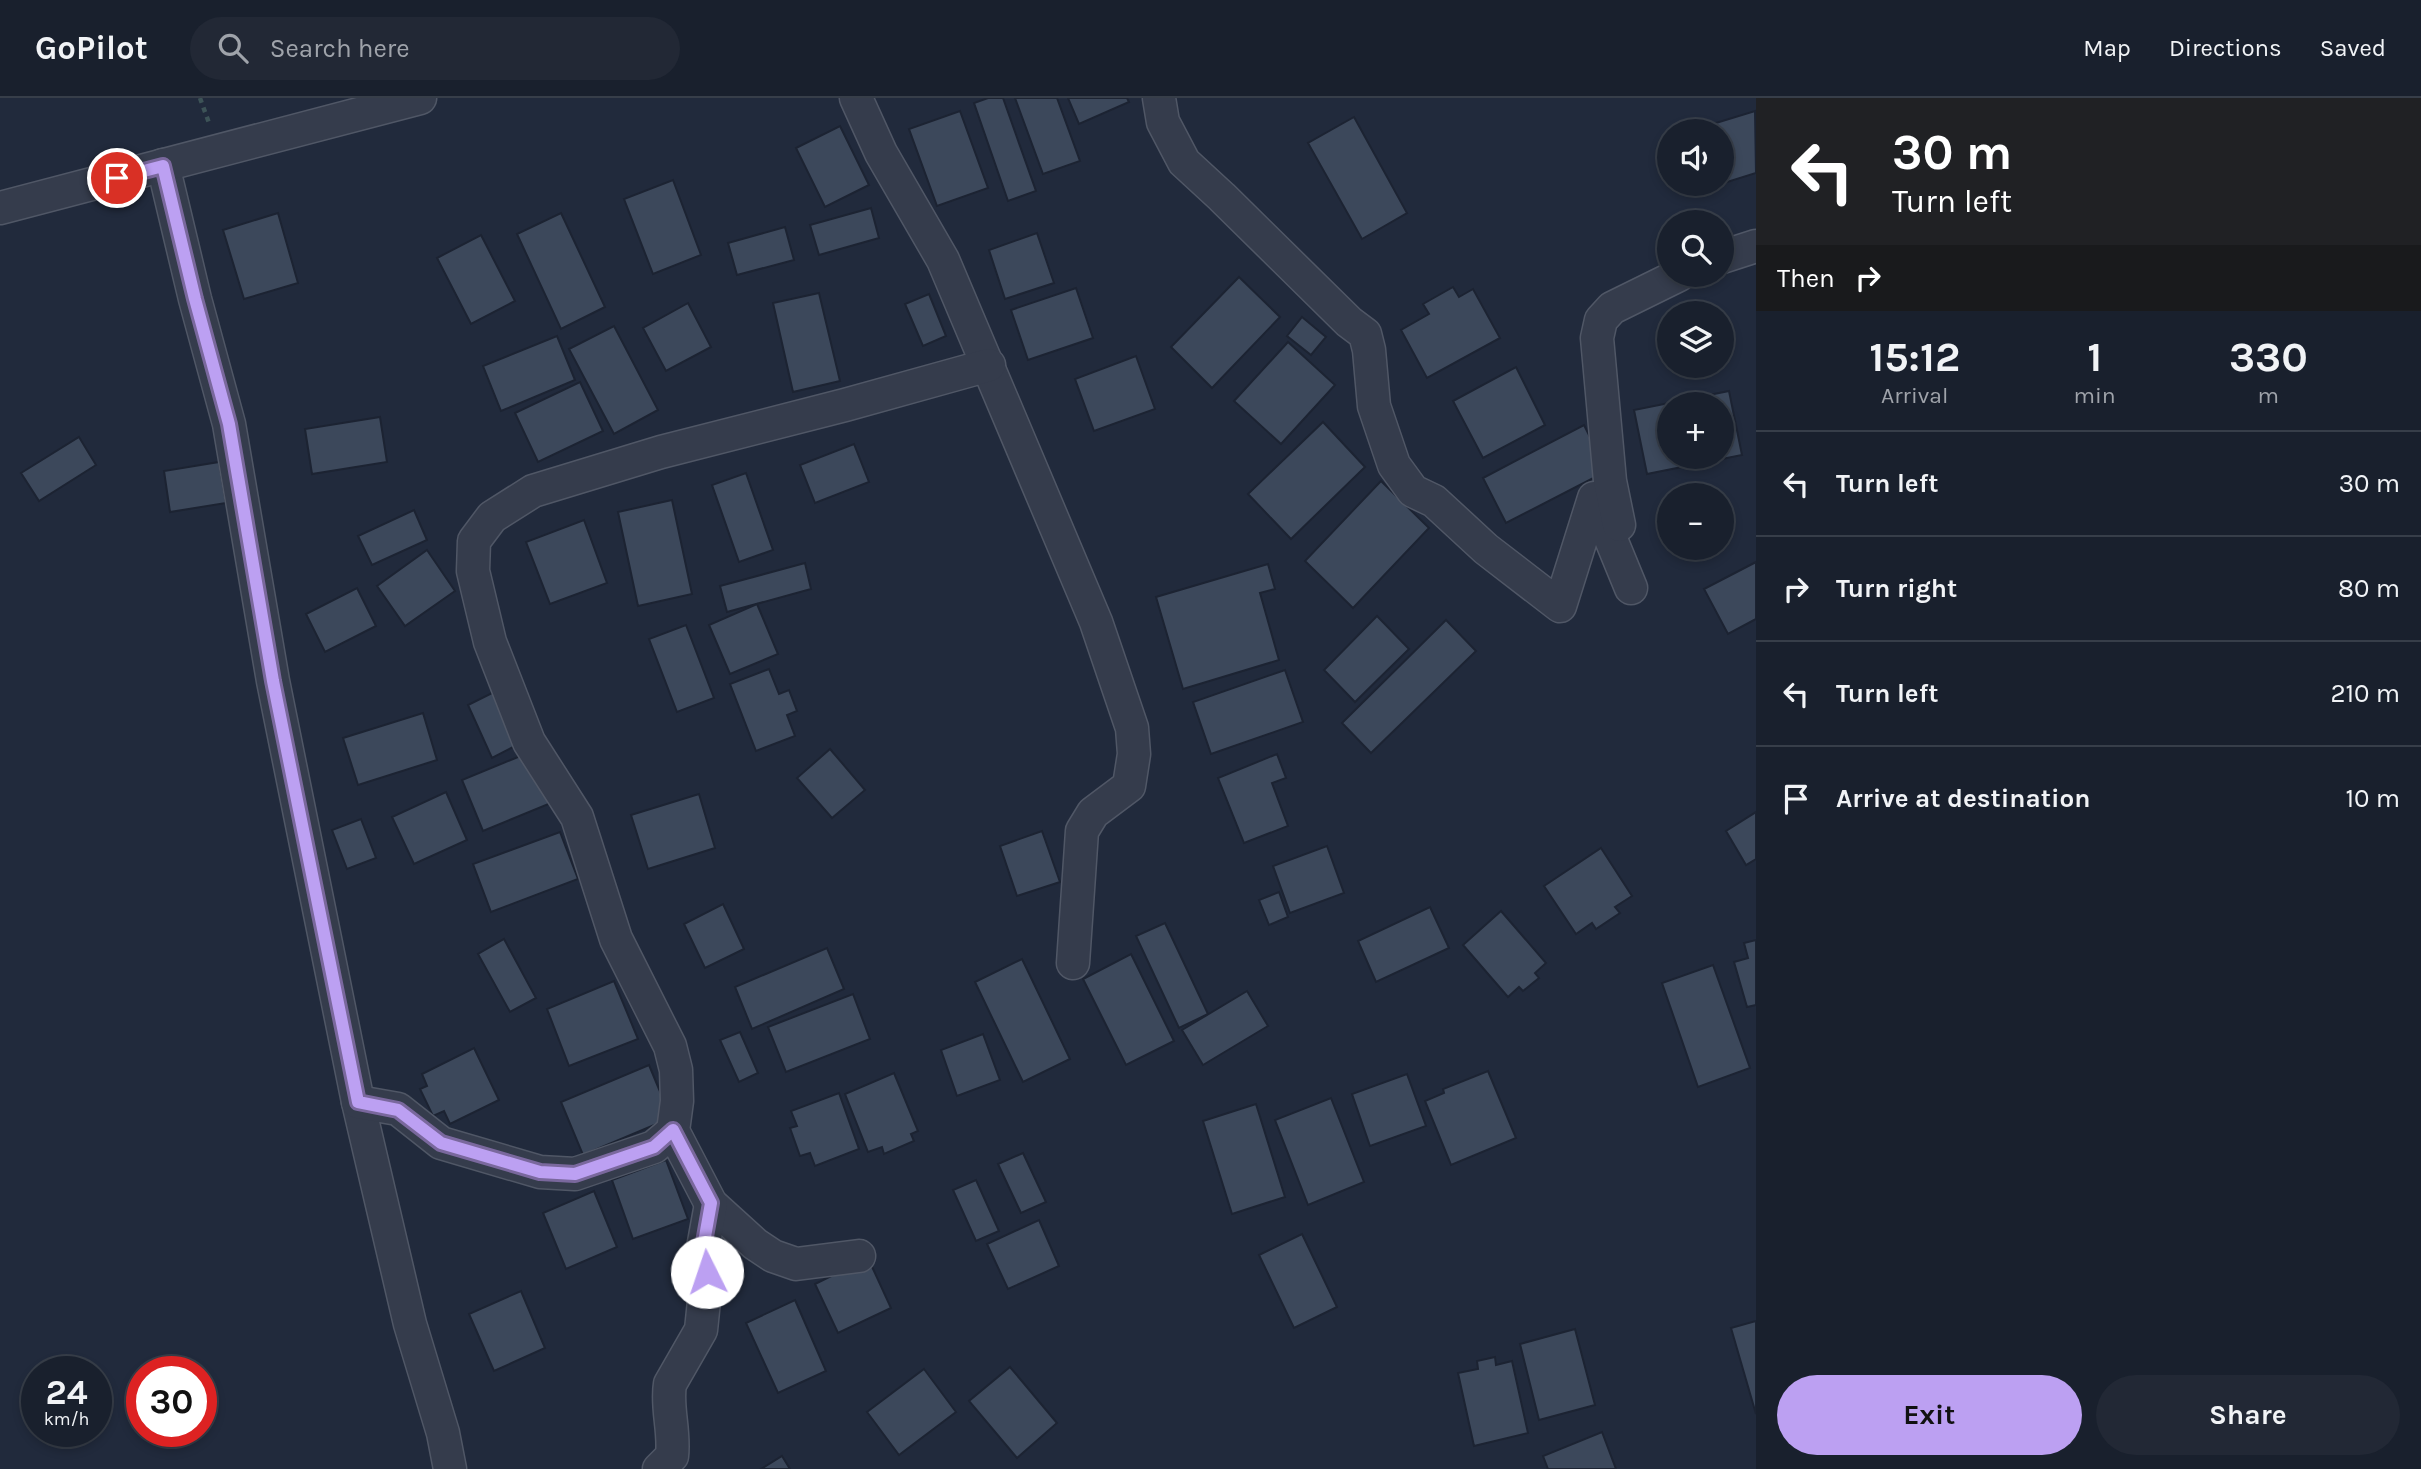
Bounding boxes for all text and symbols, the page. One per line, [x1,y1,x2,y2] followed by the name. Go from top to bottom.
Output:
[190,17,680,80] search box
[35,29,148,67] text: GoPilot
[214,29,252,67] icon: search
[270,33,410,64] text: Search here
[2083,34,2131,62] text: Map
[2169,34,2282,62] text: Directions
[2320,34,2386,62] text: Saved
[1657,119,1734,560] map controls
[1657,119,1734,196] button: sound
[1892,124,2012,181] text: 30 m
[1777,126,1868,217] icon: left
[87,148,147,208] pin
[98,159,136,197] icon: arrive
[1892,183,2012,220] text: Turn left
[1657,210,1734,287] button: search
[1849,259,1887,297] icon: right
[1777,263,1835,294] text: Then
[1657,301,1734,378] button: layers
[1869,332,1960,382] text: 15:12
[2087,332,2102,382] text: 1
[2229,332,2308,382] text: 330
[1881,382,1948,409] text: Arrival
[2074,382,2116,409] text: min
[2258,382,2279,409] text: m
[1657,392,1734,469] button: +
[1777,465,1815,503] icon: left
[1836,468,1938,499] text: Turn left
[2339,468,2400,499] text: 30 m
[1657,483,1734,560] button: −
[1777,570,1815,608] icon: right
[1836,573,1957,604] text: Turn right
[2338,573,2400,604] text: 80 m
[1777,675,1815,713] icon: left
[1836,678,1938,709] text: Turn left
[2330,678,2400,709] text: 210 m
[1777,780,1815,818] icon: arrive
[1836,783,2090,814] text: Arrive at destination
[2345,783,2400,814] text: 10 m
[670,1235,744,1309] position arrow
[126,1356,217,1447] speed limit sign: 30
[46,1372,88,1413] text: 24
[1777,1375,2082,1455] button: Exit
[2096,1375,2400,1455] button: Share
[44,1408,89,1430] text: km/h

